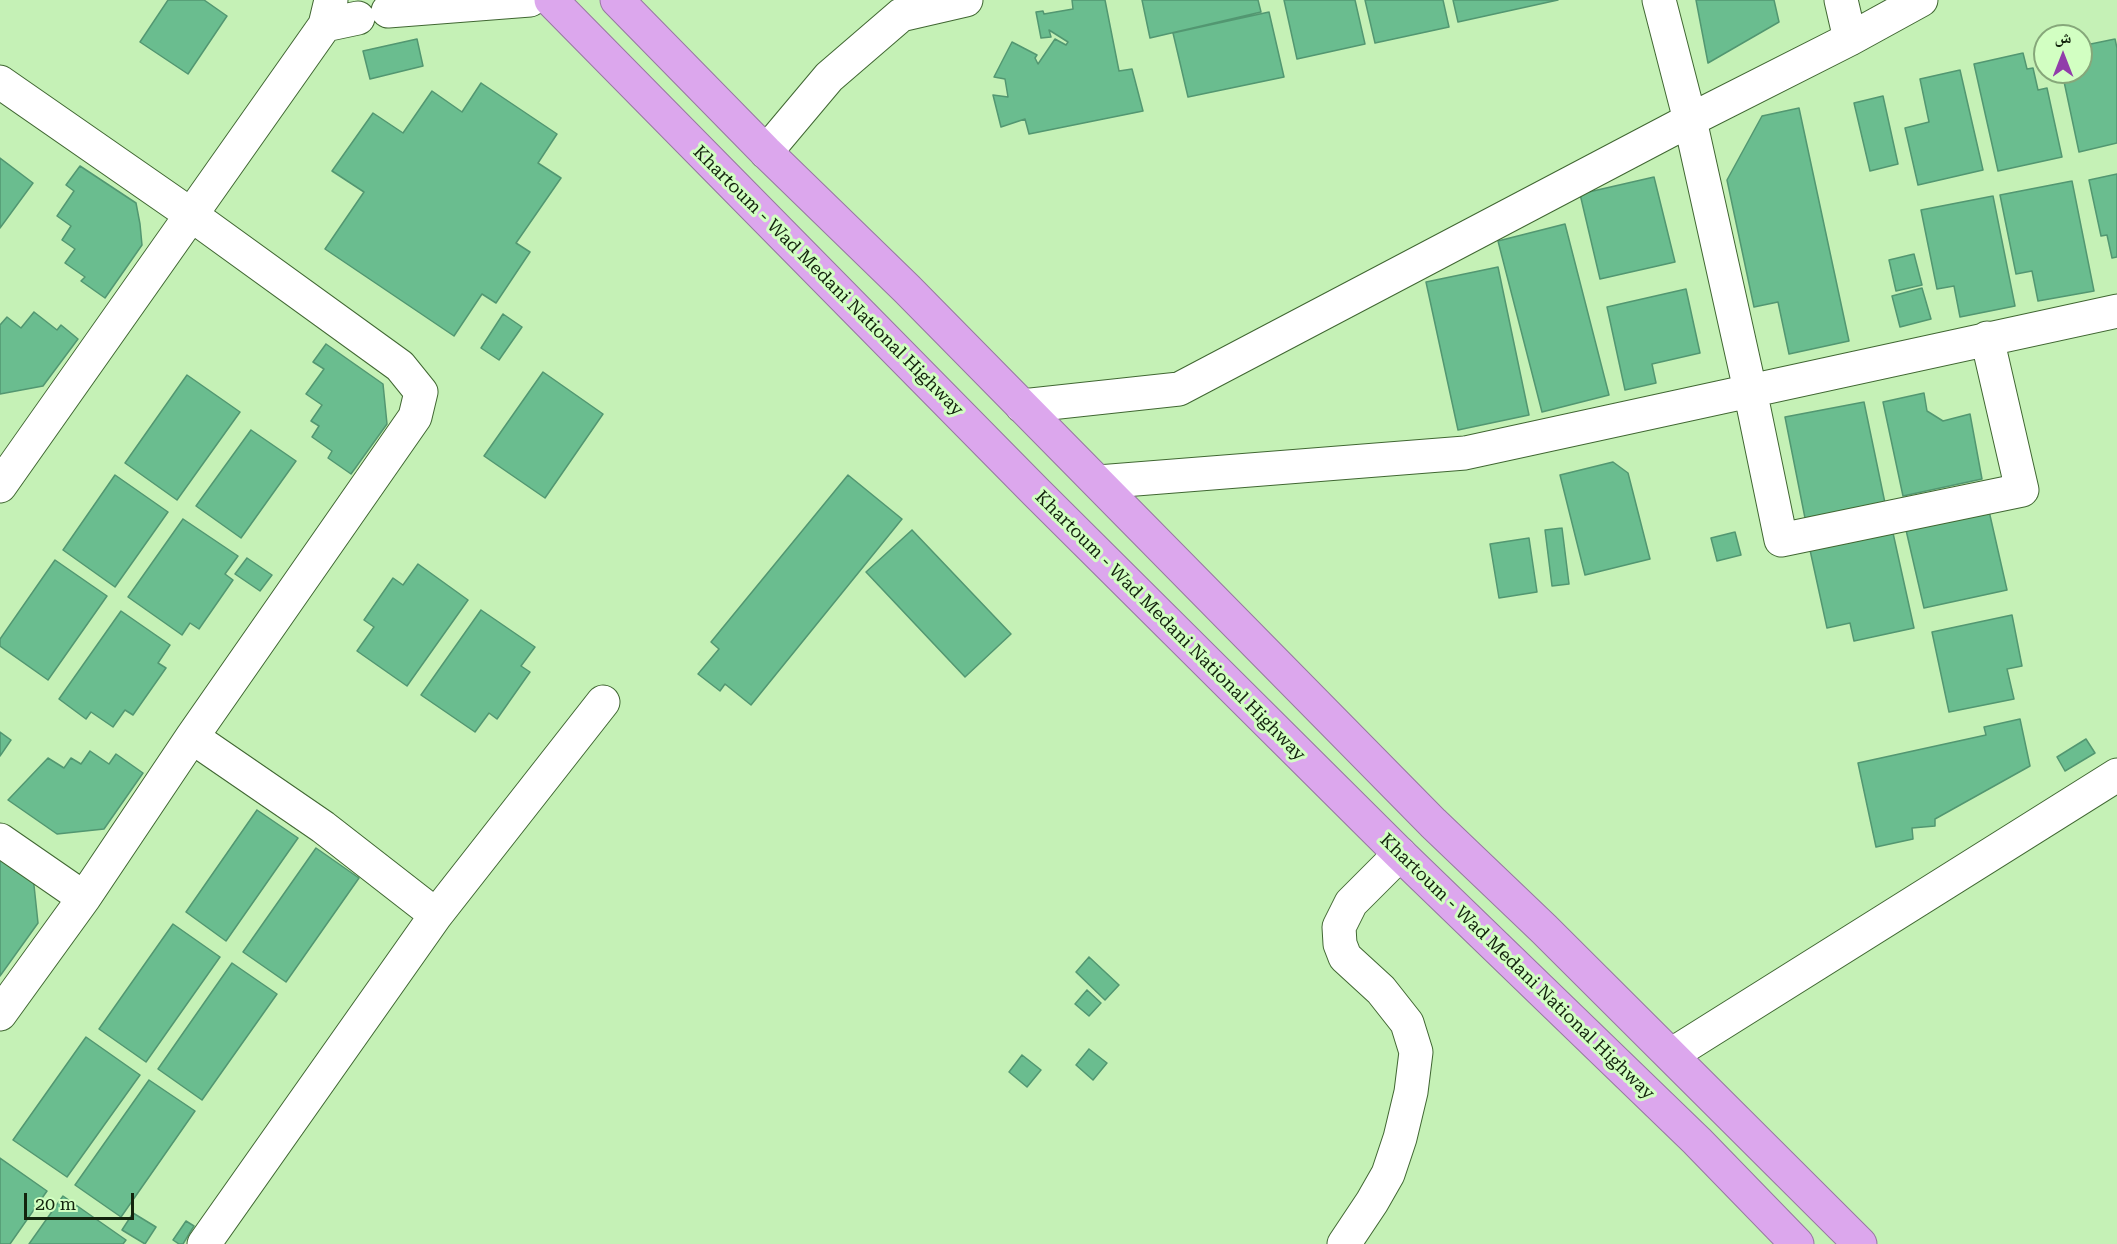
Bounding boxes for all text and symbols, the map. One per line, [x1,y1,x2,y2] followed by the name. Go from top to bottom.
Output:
[2033,24,2093,84] north arrow
[2055,28,2071,47] text: ش
[688,141,968,421] street label: Khartoum - Wad Medani National Highway
[1030,486,1310,766] street label: Khartoum - Wad Medani National Highway
[1375,830,1659,1104] street label: Khartoum - Wad Medani National Highway
[27,1181,136,1219] scale bar
[35,1193,76,1214] text: 20 m

